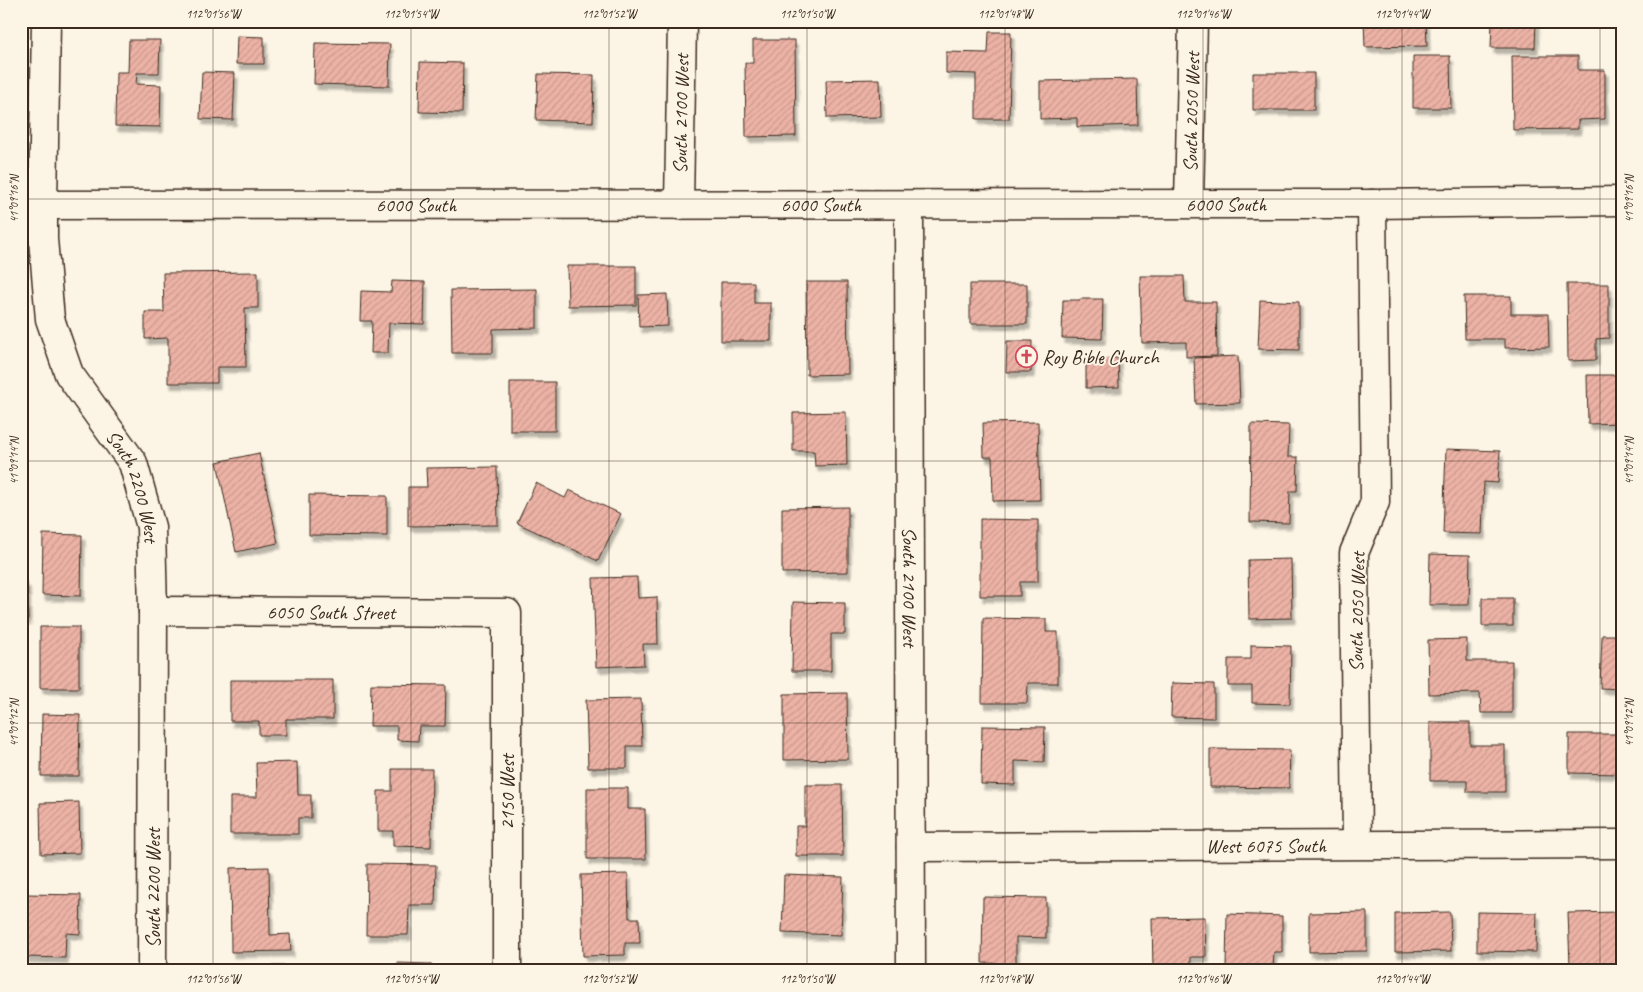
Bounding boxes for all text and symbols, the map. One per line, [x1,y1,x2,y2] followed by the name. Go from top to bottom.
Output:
[186,6,242,22] text: 112°01'56"W
[384,6,440,22] text: 112°01'54"W
[582,6,638,22] text: 112°01'52"W
[780,6,836,22] text: 112°01'50"W
[978,6,1034,22] text: 112°01'48"W
[1176,6,1232,22] text: 112°01'46"W
[1375,6,1431,22] text: 112°01'44"W
[1177,49,1205,172] street label: South 2050 West
[667,51,694,174] street label: South 2100 West
[6,174,22,223] text: 41°09'16"N
[1621,174,1637,223] text: 41°09'16"N
[376,192,457,217] street label: 6000 South
[781,192,862,217] street label: 6000 South
[1186,192,1267,217] street label: 6000 South
[1014,345,1038,369] church icon: Roy Bible Church
[1042,345,1160,370] place label: Roy Bible Church
[101,425,164,545] street label: South 2200 West
[6,436,22,485] text: 41°09'14"N
[1621,436,1637,485] text: 41°09'14"N
[897,527,923,649] street label: South 2100 West
[1343,549,1371,672] street label: South 2050 West
[267,599,398,625] street label: 6050 South Street
[6,698,22,747] text: 41°09'12"N
[1621,698,1637,747] text: 41°09'12"N
[495,752,520,830] street label: 2150 West
[141,826,166,948] street label: South 2200 West
[1206,833,1327,858] street label: West 6075 South
[186,971,242,987] text: 112°01'56"W
[384,971,440,987] text: 112°01'54"W
[582,971,638,987] text: 112°01'52"W
[780,971,836,987] text: 112°01'50"W
[978,971,1034,987] text: 112°01'48"W
[1176,971,1232,987] text: 112°01'46"W
[1375,971,1431,987] text: 112°01'44"W

